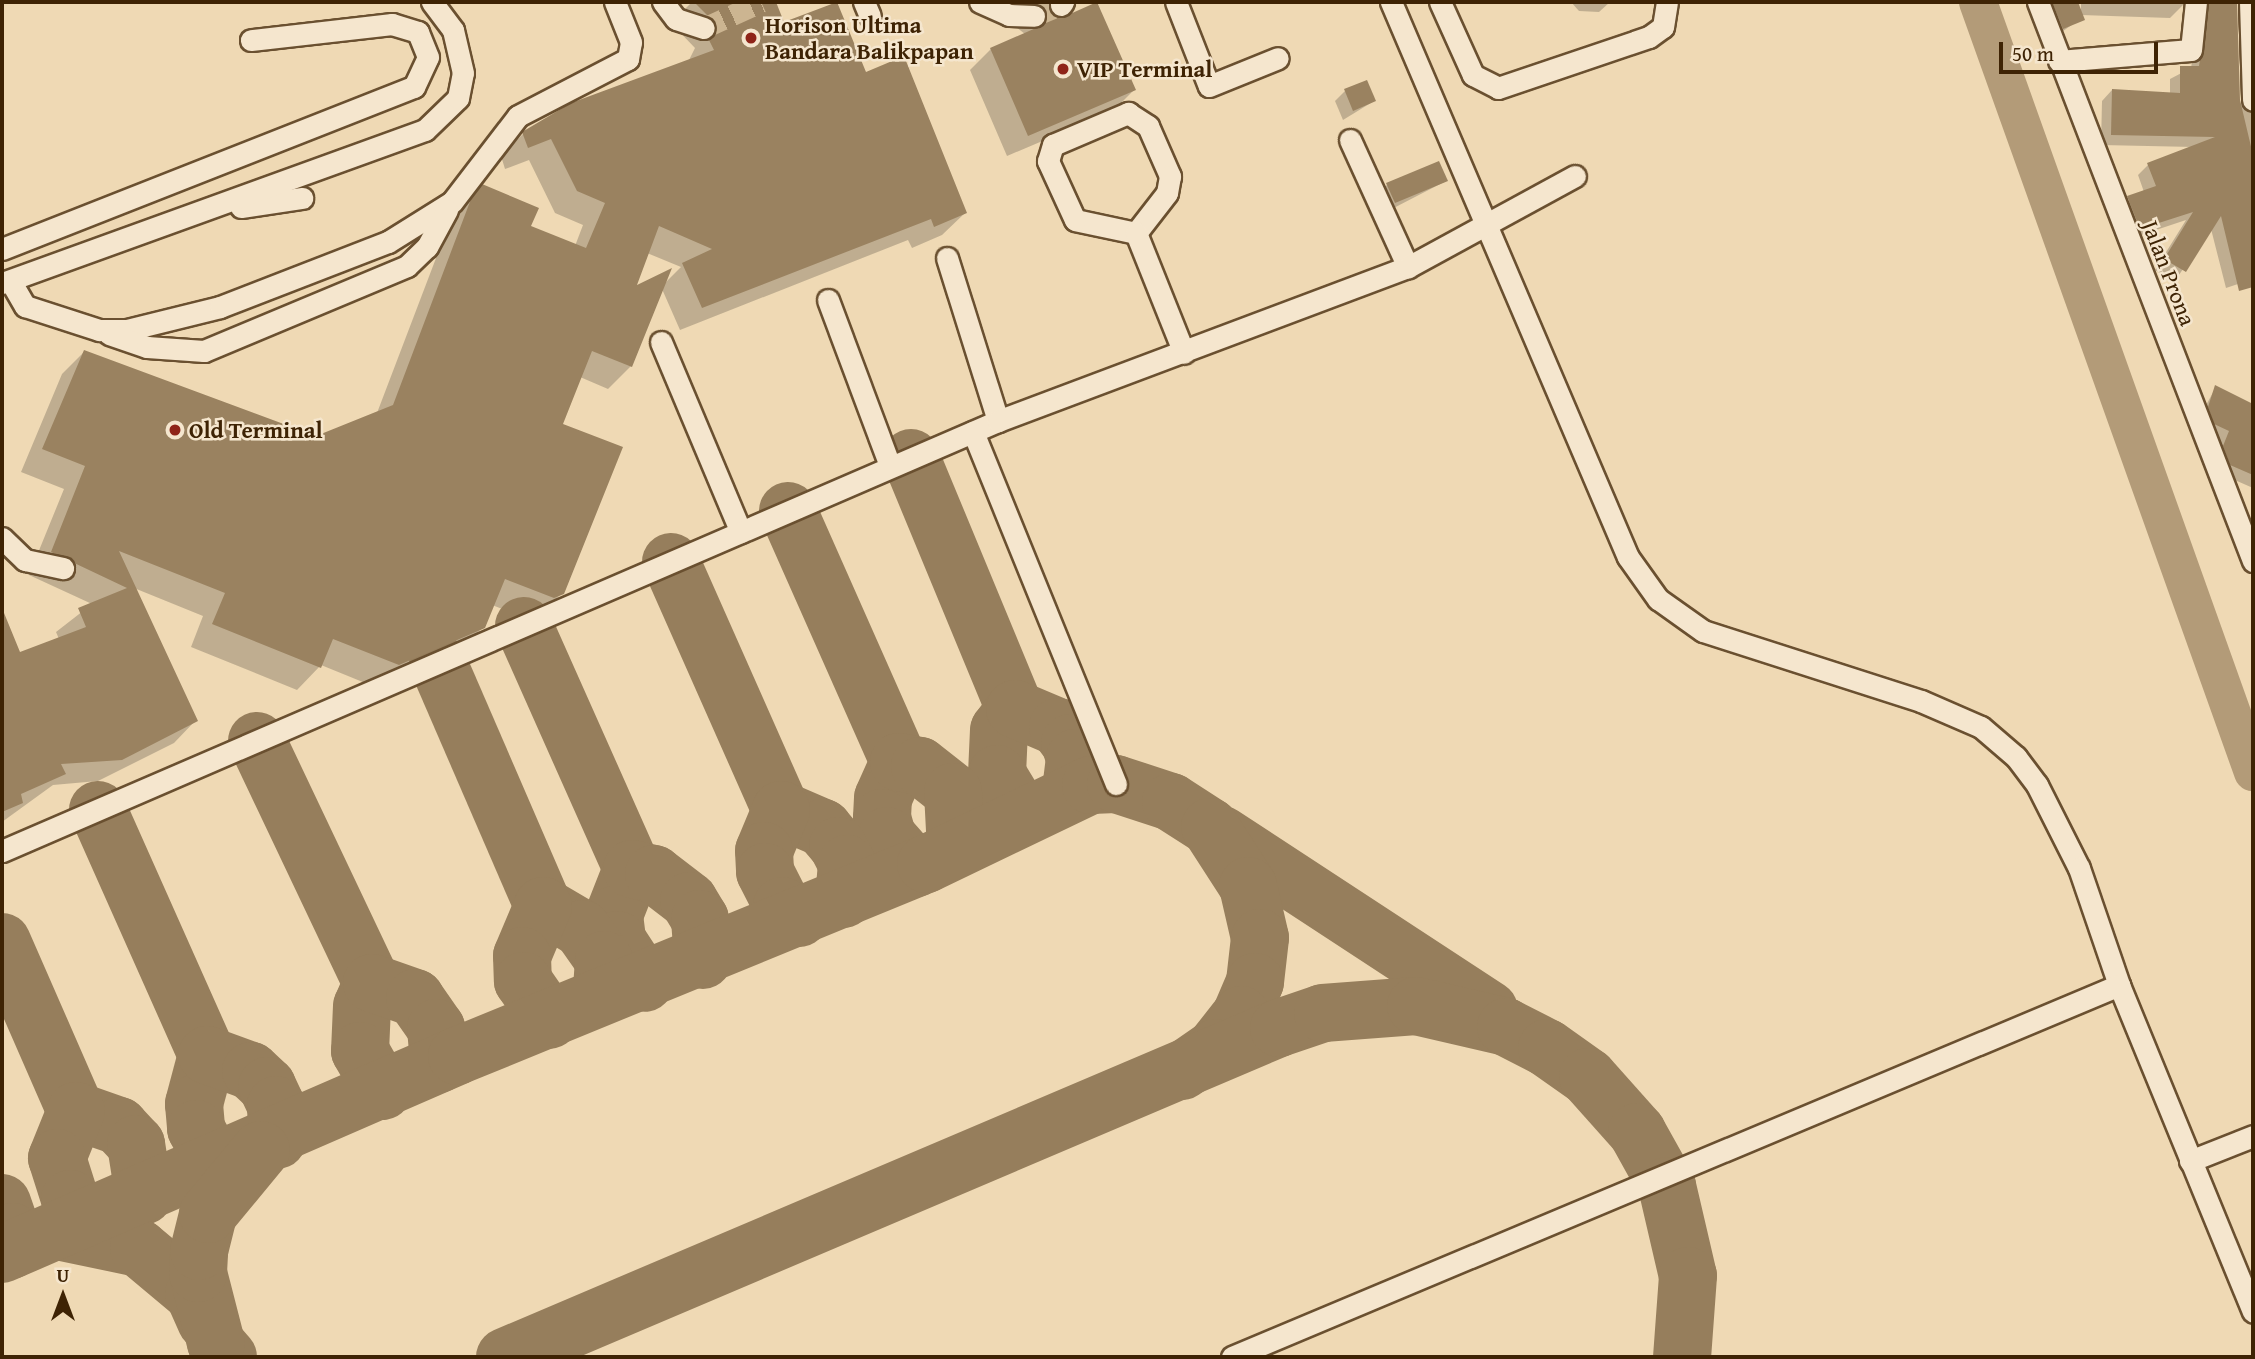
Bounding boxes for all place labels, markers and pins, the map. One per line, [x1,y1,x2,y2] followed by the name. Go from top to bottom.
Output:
[765,11,973,65] place label: Horison Ultima Bandara Balikpapan
[743,30,759,46] marker: Horison Ultima Bandara Balikpapan
[1077,55,1212,83] place label: VIP Terminal
[1055,61,1071,77] marker: VIP Terminal
[189,416,323,444] place label: Old Terminal
[167,422,183,438] marker: Old Terminal

